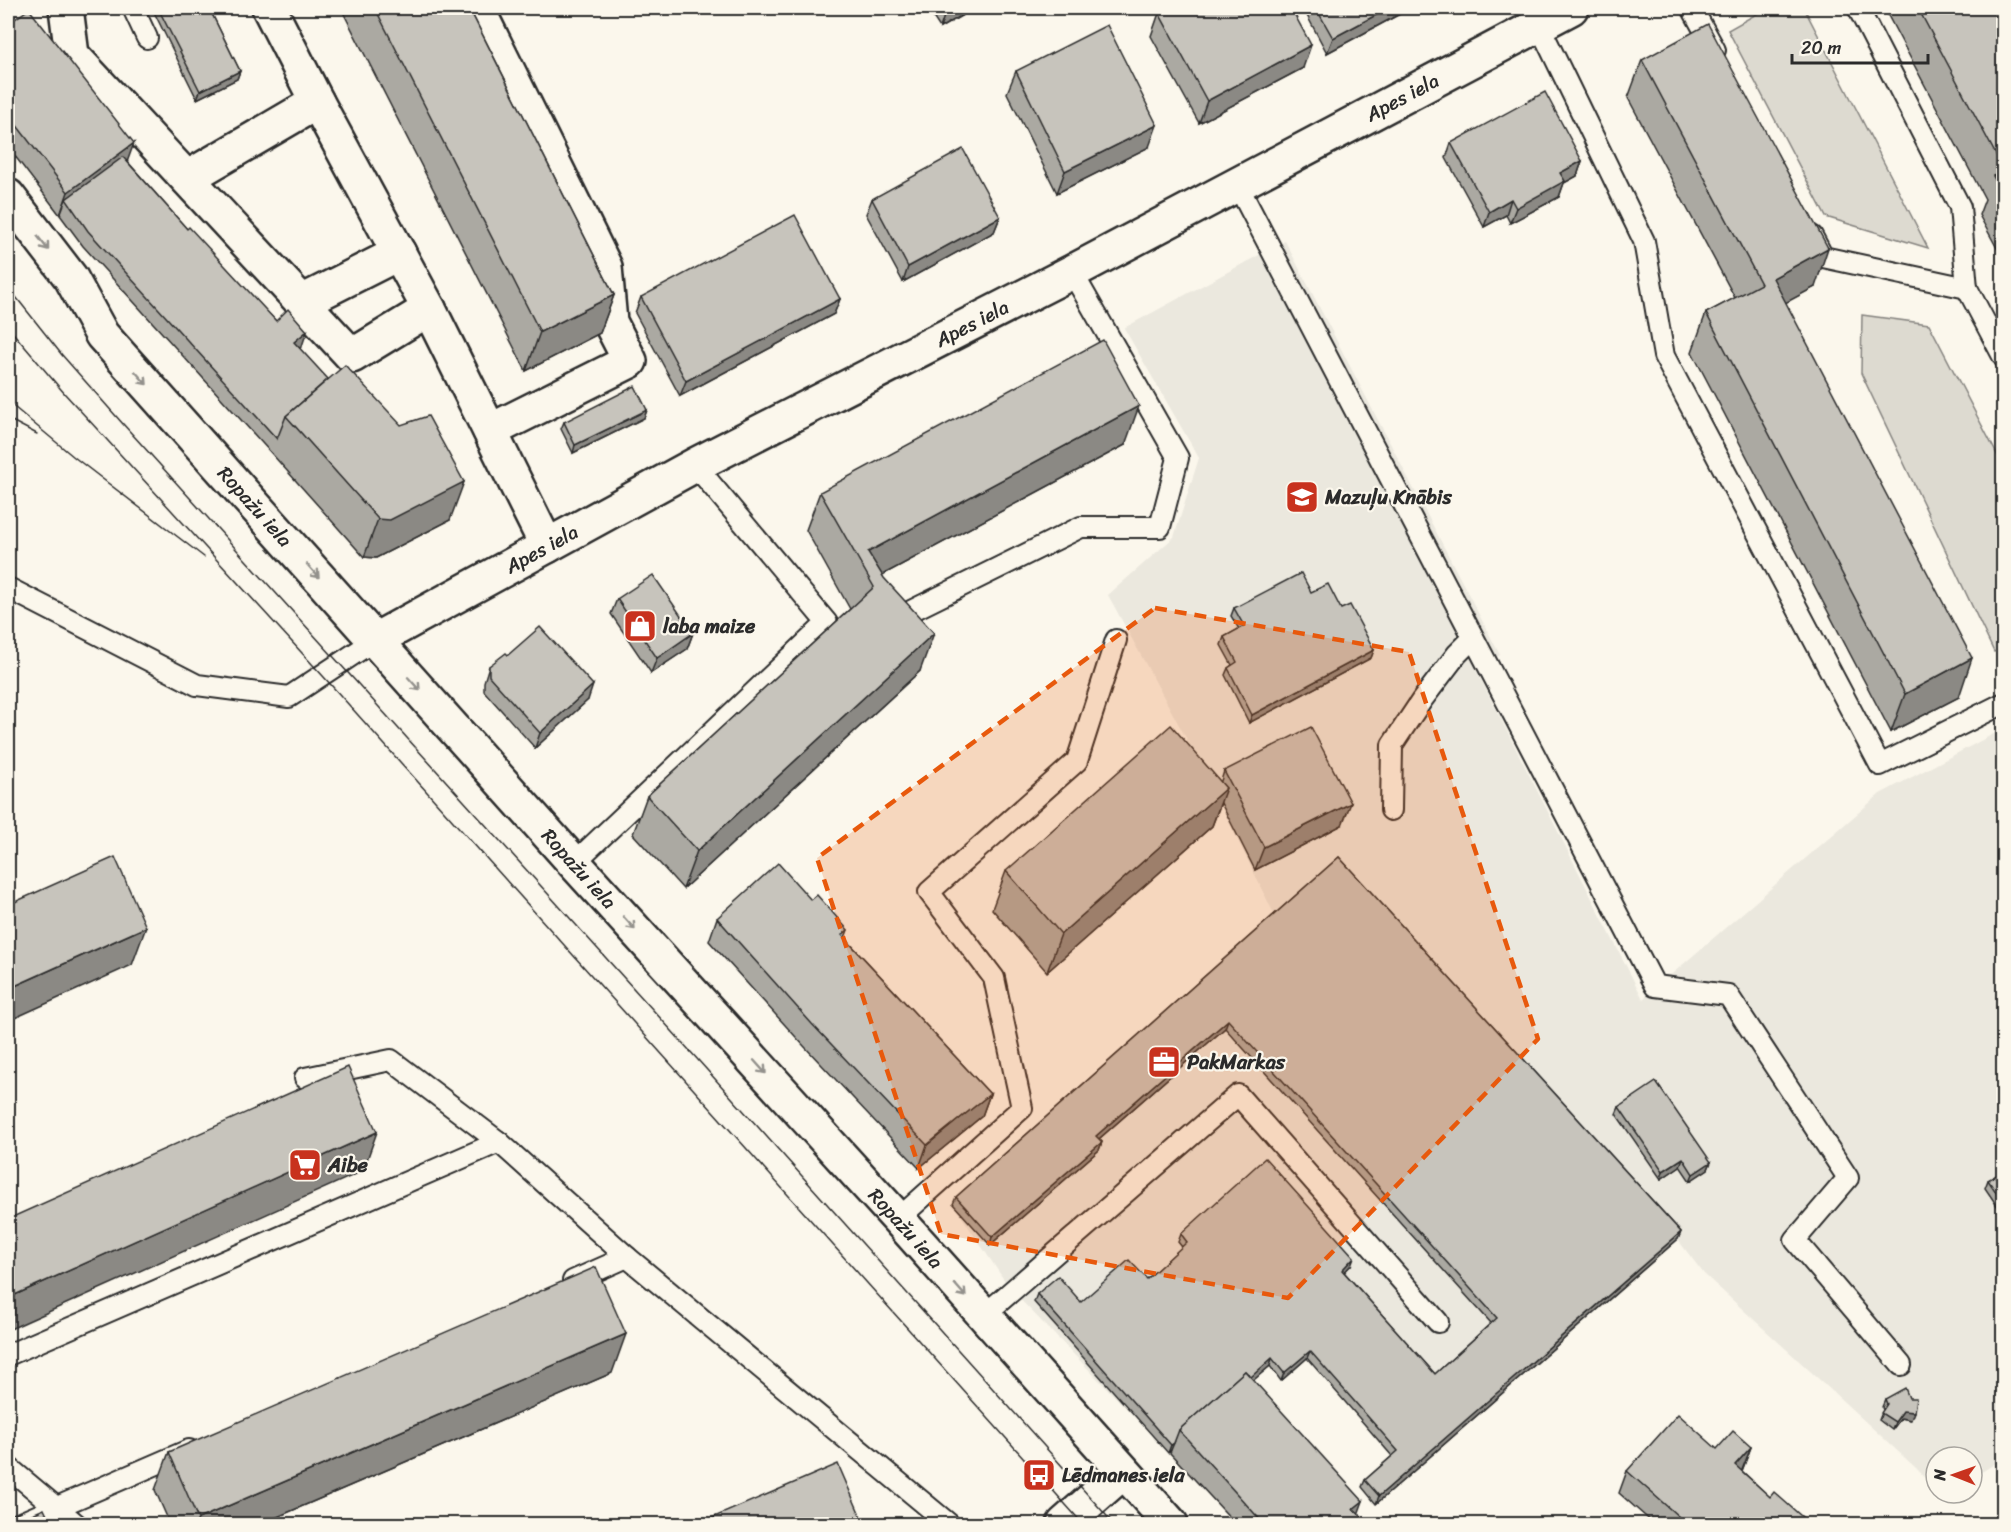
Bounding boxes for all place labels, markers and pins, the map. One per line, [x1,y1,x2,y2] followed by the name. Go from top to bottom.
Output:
[1284,479,1320,515] school or university icon: Mazuļu Knābis
[1324,480,1452,515] place label: Mazuļu Knābis
[622,608,658,644] shop icon: laba maize
[662,609,756,644] place label: laba maize
[1146,1044,1182,1080] office icon: PakMarkas
[1187,1045,1286,1080] place label: PakMarkas
[287,1147,323,1183] supermarket icon: Aibe
[327,1148,369,1183] place label: Aibe
[1021,1457,1057,1493] bus stop icon: Lēdmanes iela
[1062,1458,1185,1493] place label: Lēdmanes iela

